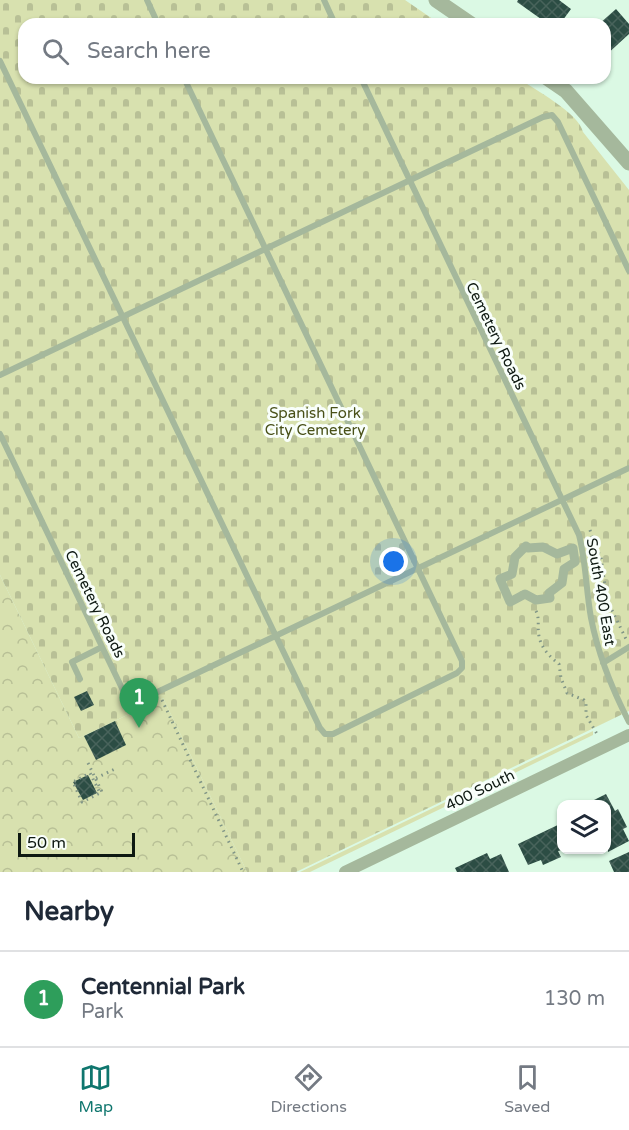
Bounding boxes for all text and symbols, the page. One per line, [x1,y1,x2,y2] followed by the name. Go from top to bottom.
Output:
[18,18,611,84] search box
[39,35,72,68] icon: search
[87,38,211,64] text: Search here
[462,279,530,393] street label: Cemetery Roads
[265,404,365,439] park label: Spanish Fork City Cemetery
[583,537,619,648] street label: South 400 East
[61,547,129,661] street label: Cemetery Roads
[379,547,408,576] your location
[120,678,158,728] pin: 1
[443,766,517,814] street label: 400 South
[557,800,611,854] map controls
[557,800,611,854] button: layers
[18,830,135,858] scale bar
[27,833,66,853] text: 50 m
[24,896,114,927] text: Nearby
[81,974,245,1000] text: Centennial Park
[37,987,50,1011] text: 1
[544,987,605,1011] text: 130 m
[81,1000,124,1024] text: Park
[79,1061,113,1117] tab: Map
[270,1061,347,1117] tab: Directions
[504,1061,550,1117] tab: Saved

